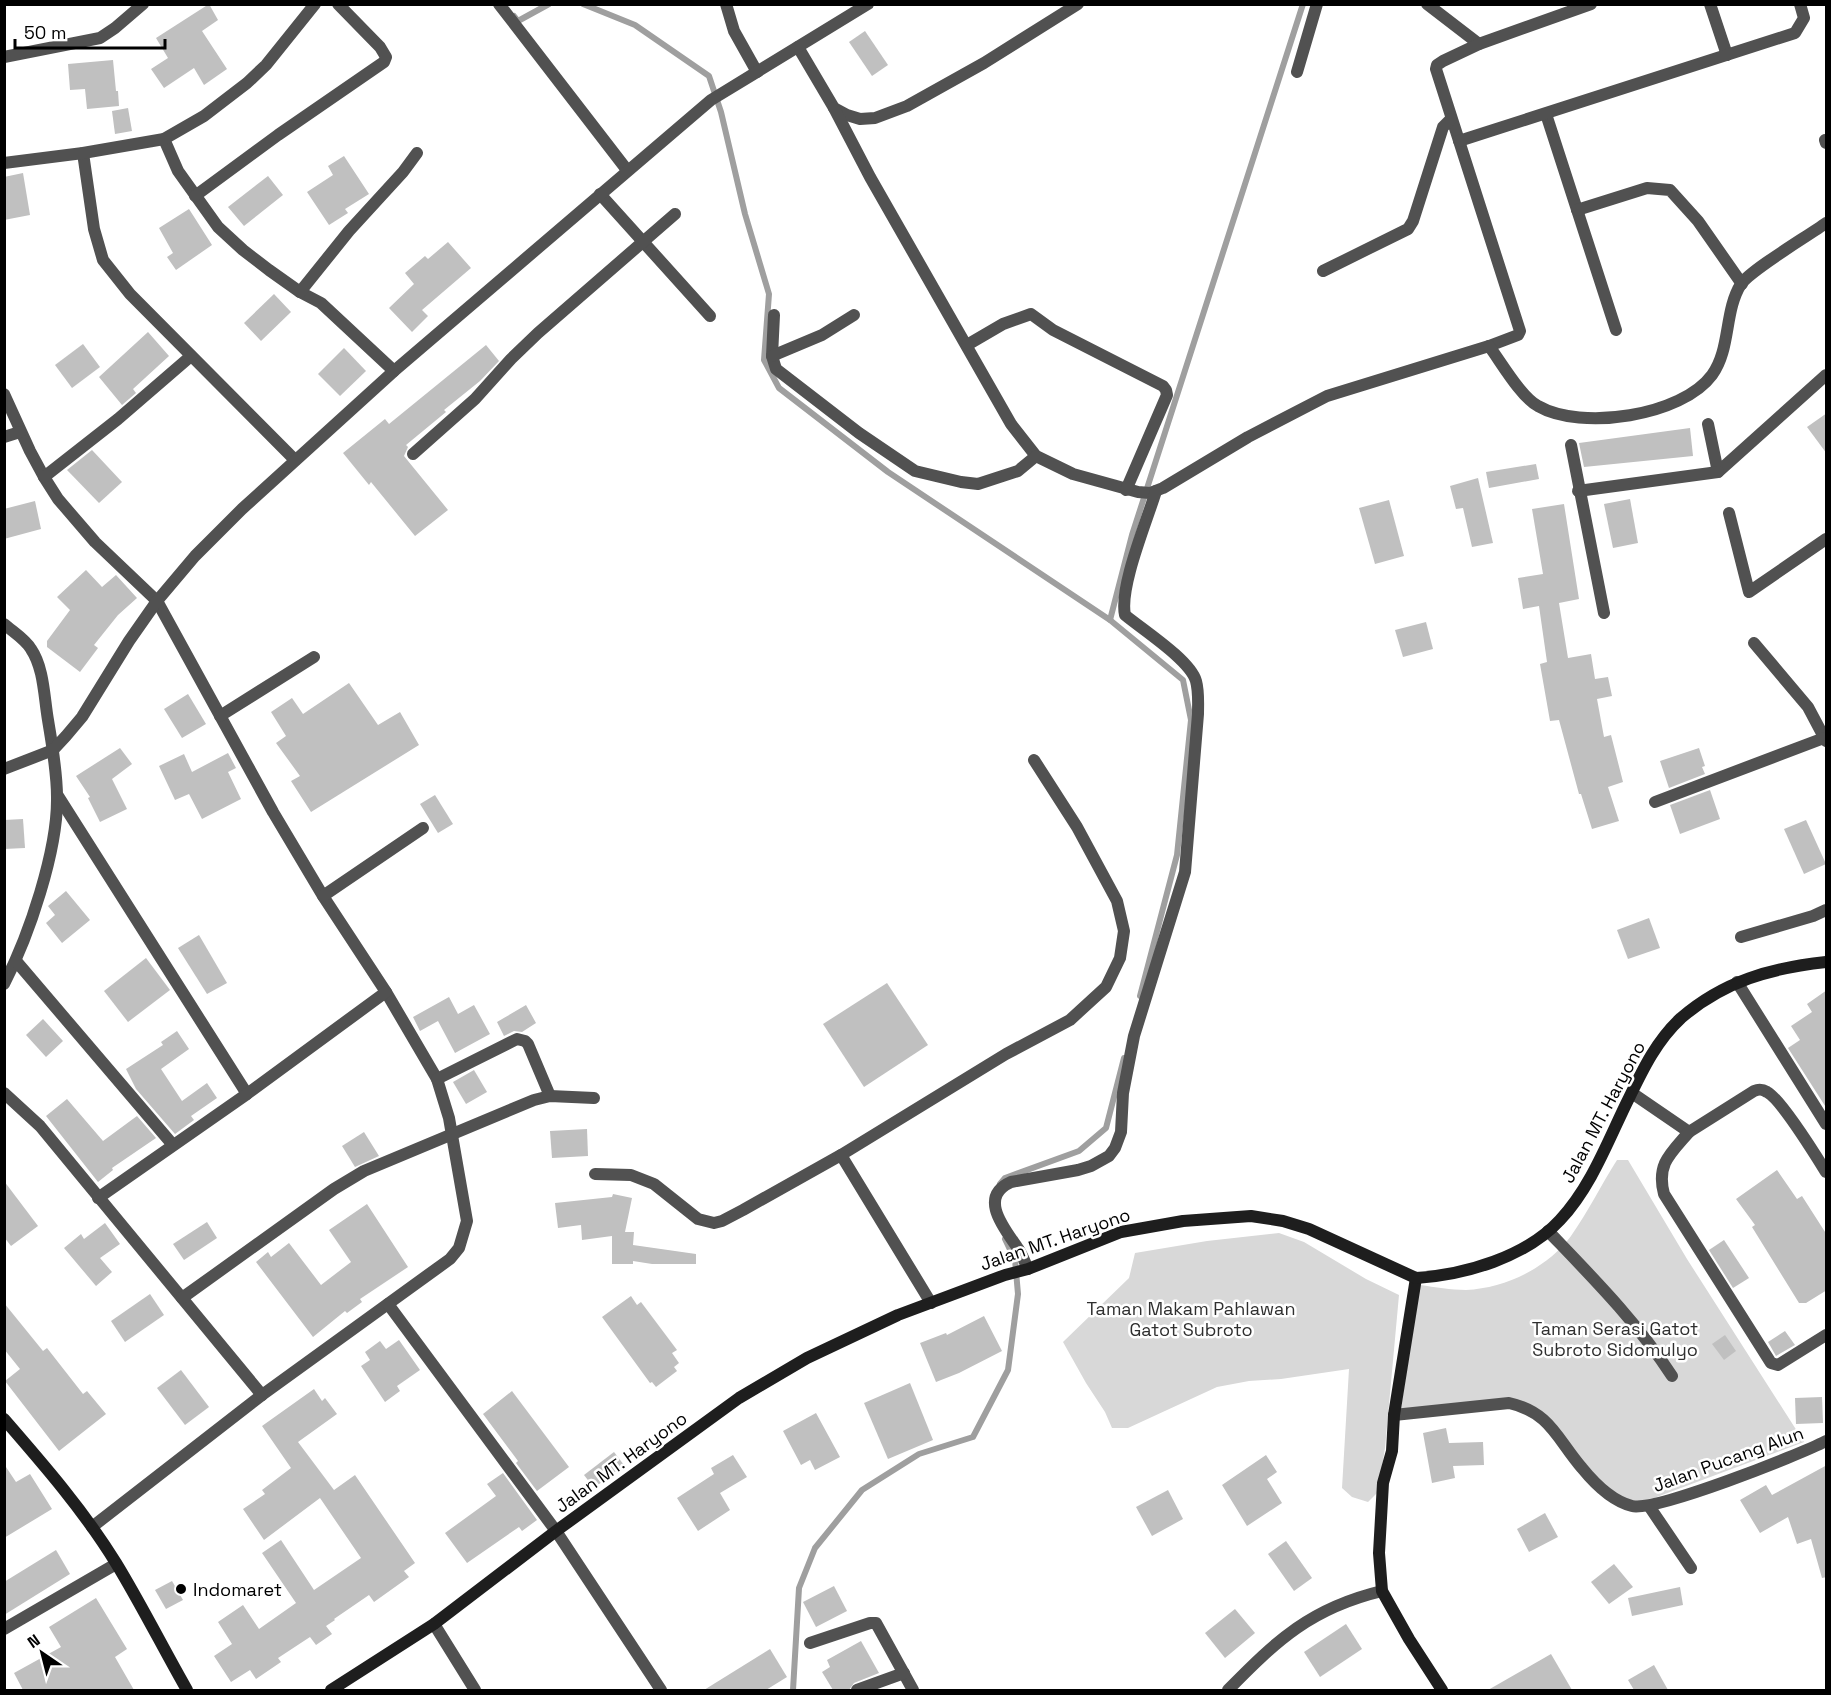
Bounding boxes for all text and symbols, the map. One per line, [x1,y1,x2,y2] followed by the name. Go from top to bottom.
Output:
[15,12,165,50] scale bar
[24,21,66,44] text: 50 m
[1556,1037,1650,1187] street label: Jalan MT. Haryono
[977,1203,1133,1275] street label: Jalan MT. Haryono
[1087,1297,1295,1341] park label: Taman Makam Pahlawan Gatot Subroto
[1532,1317,1698,1361] park label: Taman Serasi Gatot Subroto Sidomulyo
[551,1406,691,1518] street label: Jalan MT. Haryono
[1649,1421,1807,1497] street label: Jalan Pucang Alun
[193,1578,282,1601] place label: Indomaret
[174,1582,188,1596] marker: Indomaret
[12,1623,72,1683] north arrow
[23,1629,44,1653] text: N

